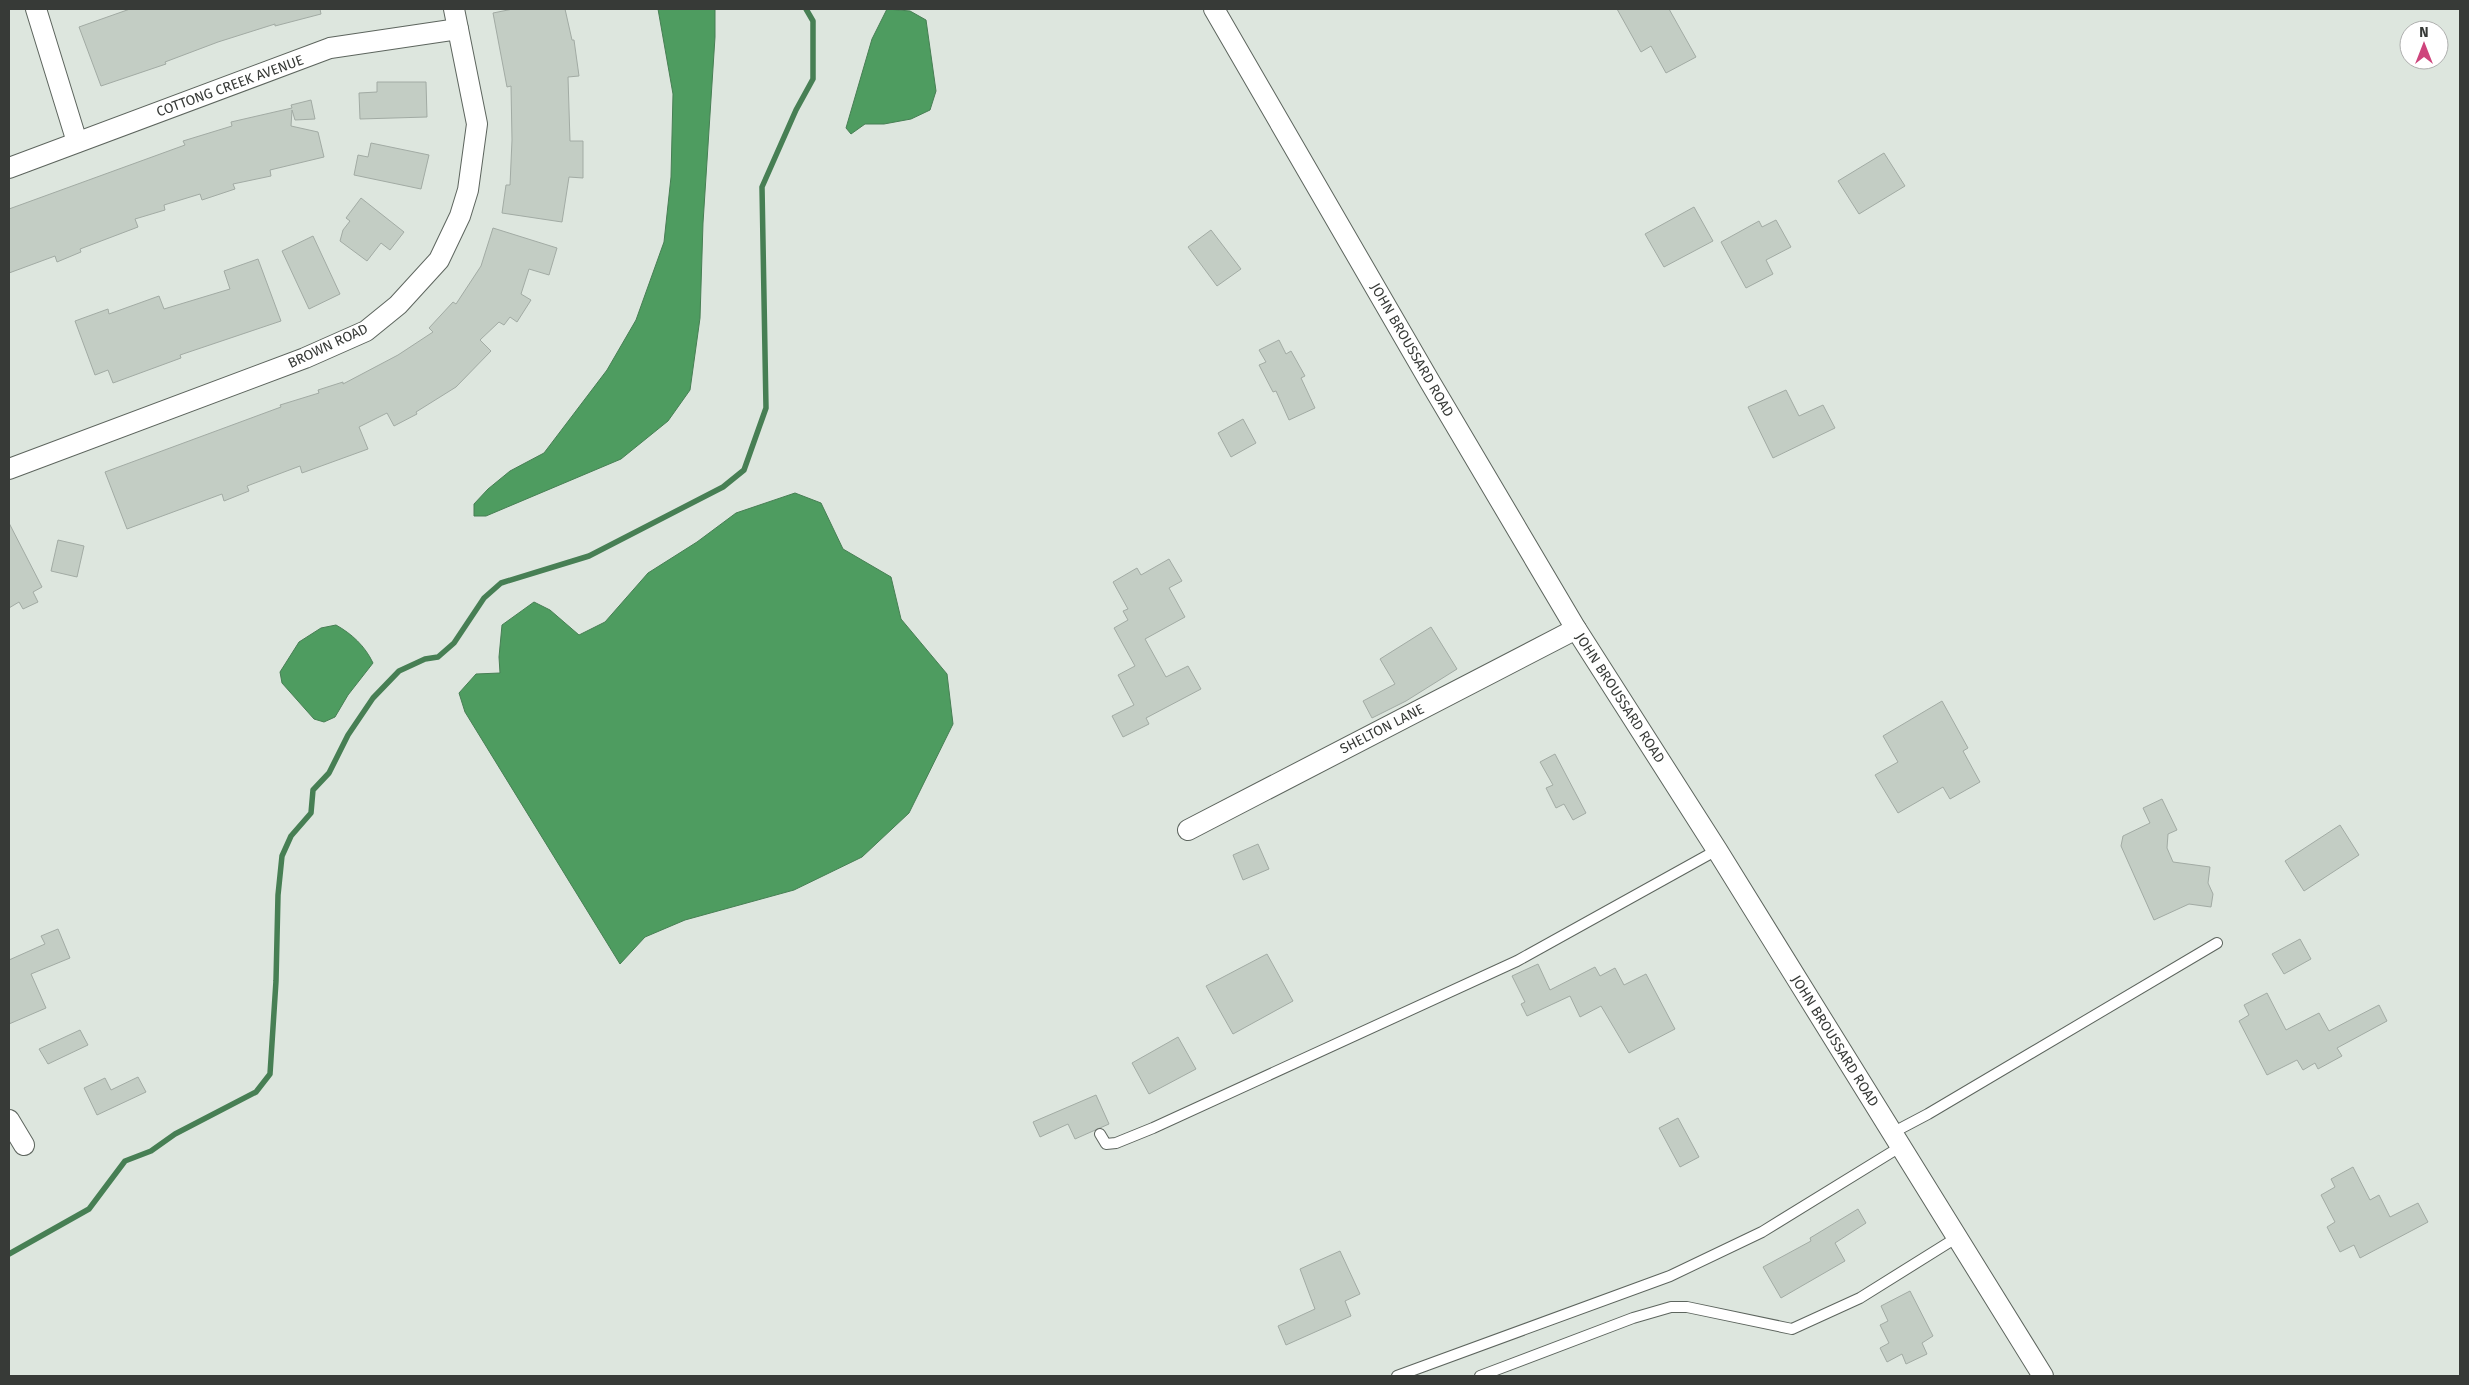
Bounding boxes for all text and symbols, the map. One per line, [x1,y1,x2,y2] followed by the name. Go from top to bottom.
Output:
[2399,20,2449,70] north arrow
[2419,24,2429,41] text: N
[154,51,306,121] street label: COTTONG CREEK AVENUE
[1367,280,1457,420] street label: JOHN BROUSSARD ROAD
[285,320,371,372] street label: BROWN ROAD
[1572,630,1668,766] street label: JOHN BROUSSARD ROAD
[1337,700,1427,758] street label: SHELTON LANE
[1788,972,1882,1110] street label: JOHN BROUSSARD ROAD

